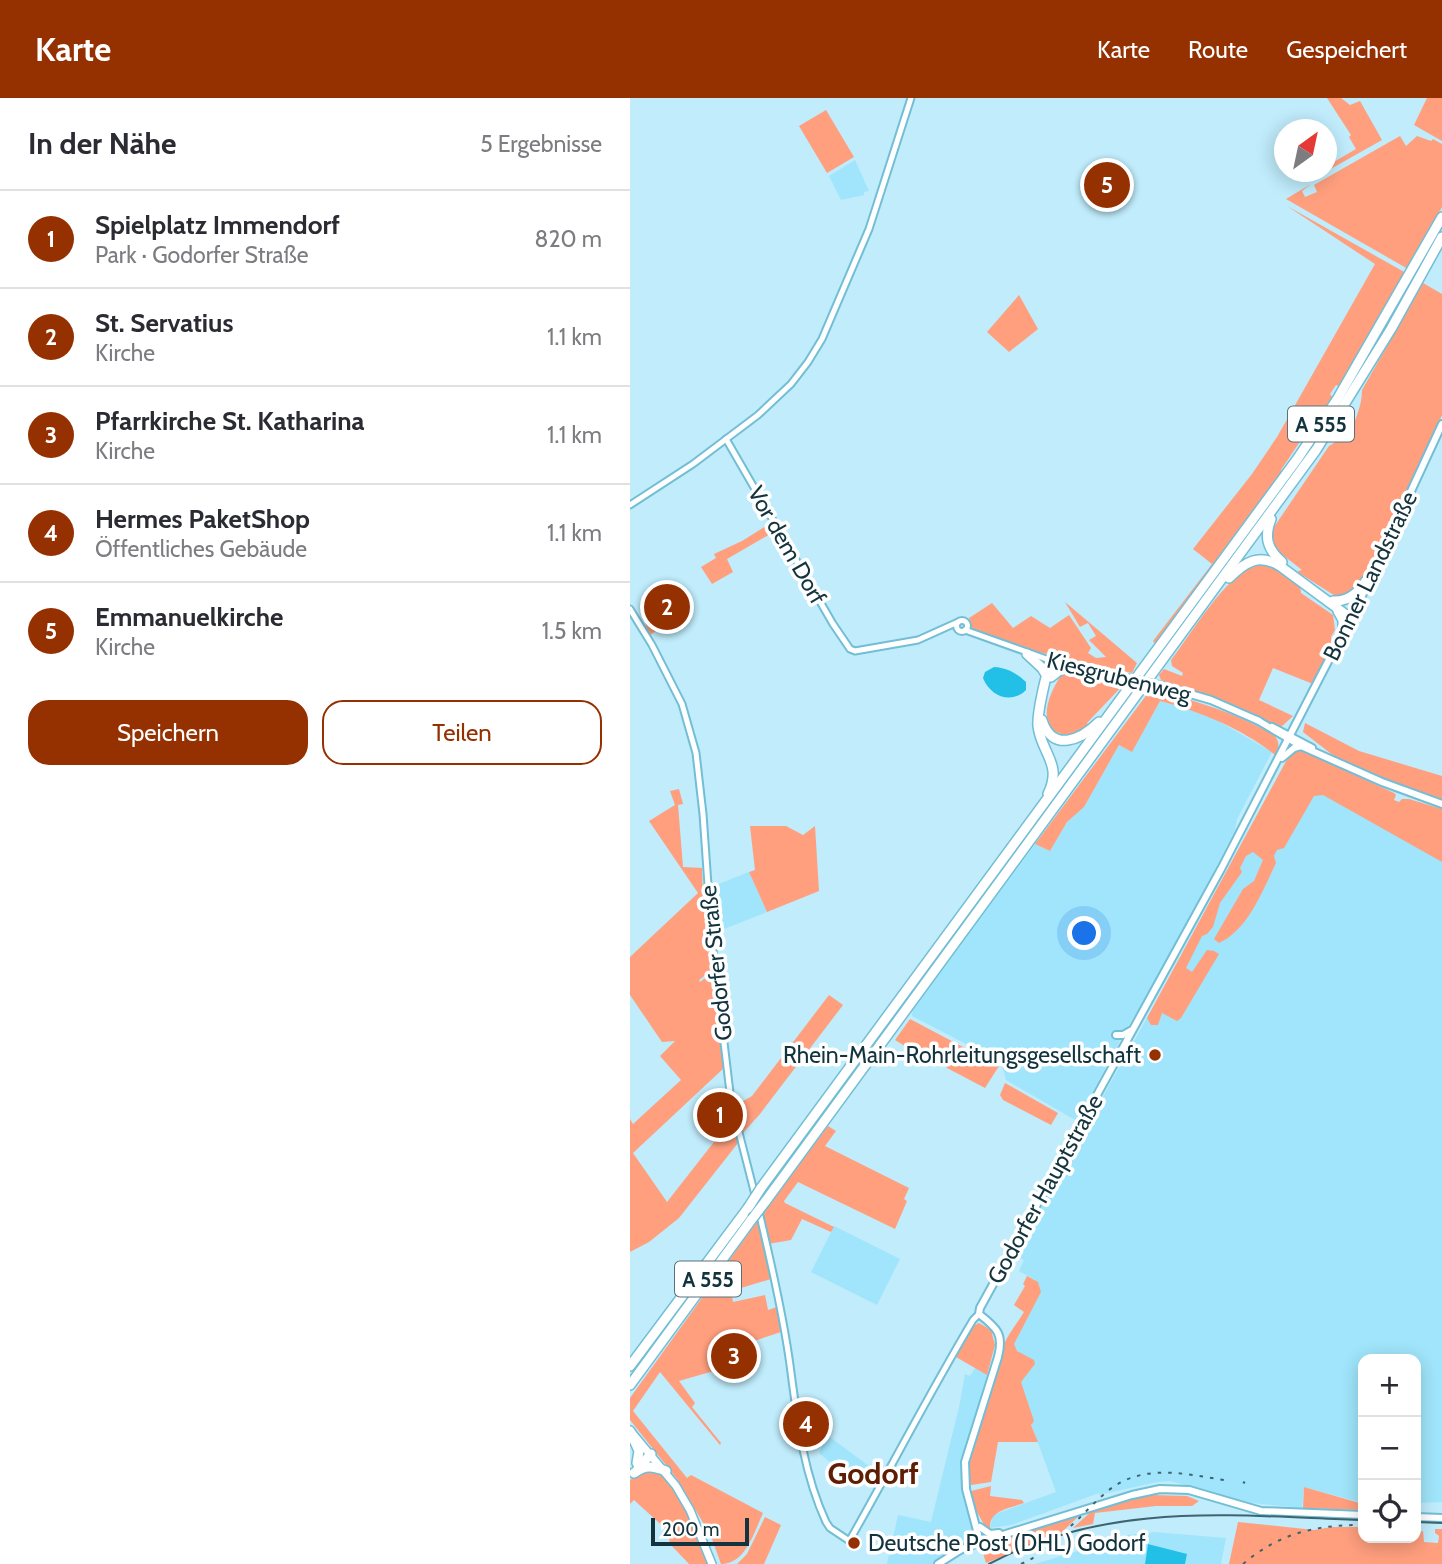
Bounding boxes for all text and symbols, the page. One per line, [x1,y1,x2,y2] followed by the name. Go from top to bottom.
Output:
[35,29,111,69] text: Karte
[1097,35,1150,64] text: Karte
[1188,35,1248,64] text: Route
[1286,35,1407,64] text: Gespeichert
[1274,119,1337,182] north arrow
[28,125,177,162] text: In der Nähe
[480,130,602,158] text: 5 Ergebnisse
[1084,159,1130,211] pin: 5
[95,209,340,241] text: Spielplatz Immendorf
[47,225,55,253] text: 1
[535,225,602,253] text: 820 m
[95,241,308,269] text: Park · Godorfer Straße
[95,307,233,339] text: St. Servatius
[45,323,57,351] text: 2
[547,323,602,351] text: 1.1 km
[95,339,155,367] text: Kirche
[95,405,365,437] text: Pfarrkirche St. Katharina
[1288,406,1354,442] road number: A 555
[45,421,57,449] text: 3
[547,421,602,449] text: 1.1 km
[95,437,155,465] text: Kirche
[742,481,832,609] street label: Vor dem Dorf
[1317,487,1423,665] street label: Bonner Landstraße
[95,503,310,535] text: Hermes PaketShop
[44,519,58,547] text: 4
[547,519,602,547] text: 1.1 km
[95,535,307,563] text: Öffentliches Gebäude
[644,581,690,633] pin: 2
[95,601,283,633] text: Emmanuelkirche
[45,617,57,645] text: 5
[542,617,602,645] text: 1.5 km
[95,633,155,661] text: Kirche
[1044,646,1194,709] street label: Kiesgrubenweg
[28,700,308,765] button: Speichern
[322,700,602,765] button: Teilen
[694,884,738,1042] street label: Godorfer Straße
[1067,916,1101,950] your location
[783,1041,1141,1069] place label: Rhein-Main-Rohrleitungsgesellschaft
[1147,1047,1163,1063] marker: Rhein-Main-Rohrleitungsgesellschaft
[697,1089,743,1141] pin: 1
[981,1089,1109,1289] street label: Godorfer Hauptstraße
[675,1262,741,1296] road number: A 555
[711,1330,757,1382] pin: 3
[1358,1354,1421,1543] map controls
[1358,1354,1421,1417] button: +
[783,1398,829,1450] pin: 4
[1358,1417,1421,1480] button: −
[827,1455,919,1492] district label: Godorf
[1358,1480,1421,1543] button: locate
[651,1515,749,1547] scale bar
[662,1518,719,1541] text: 200 m
[868,1529,1146,1557] place label: Deutsche Post (DHL) Godorf
[846,1535,862,1551] marker: Deutsche Post (DHL) Godorf

